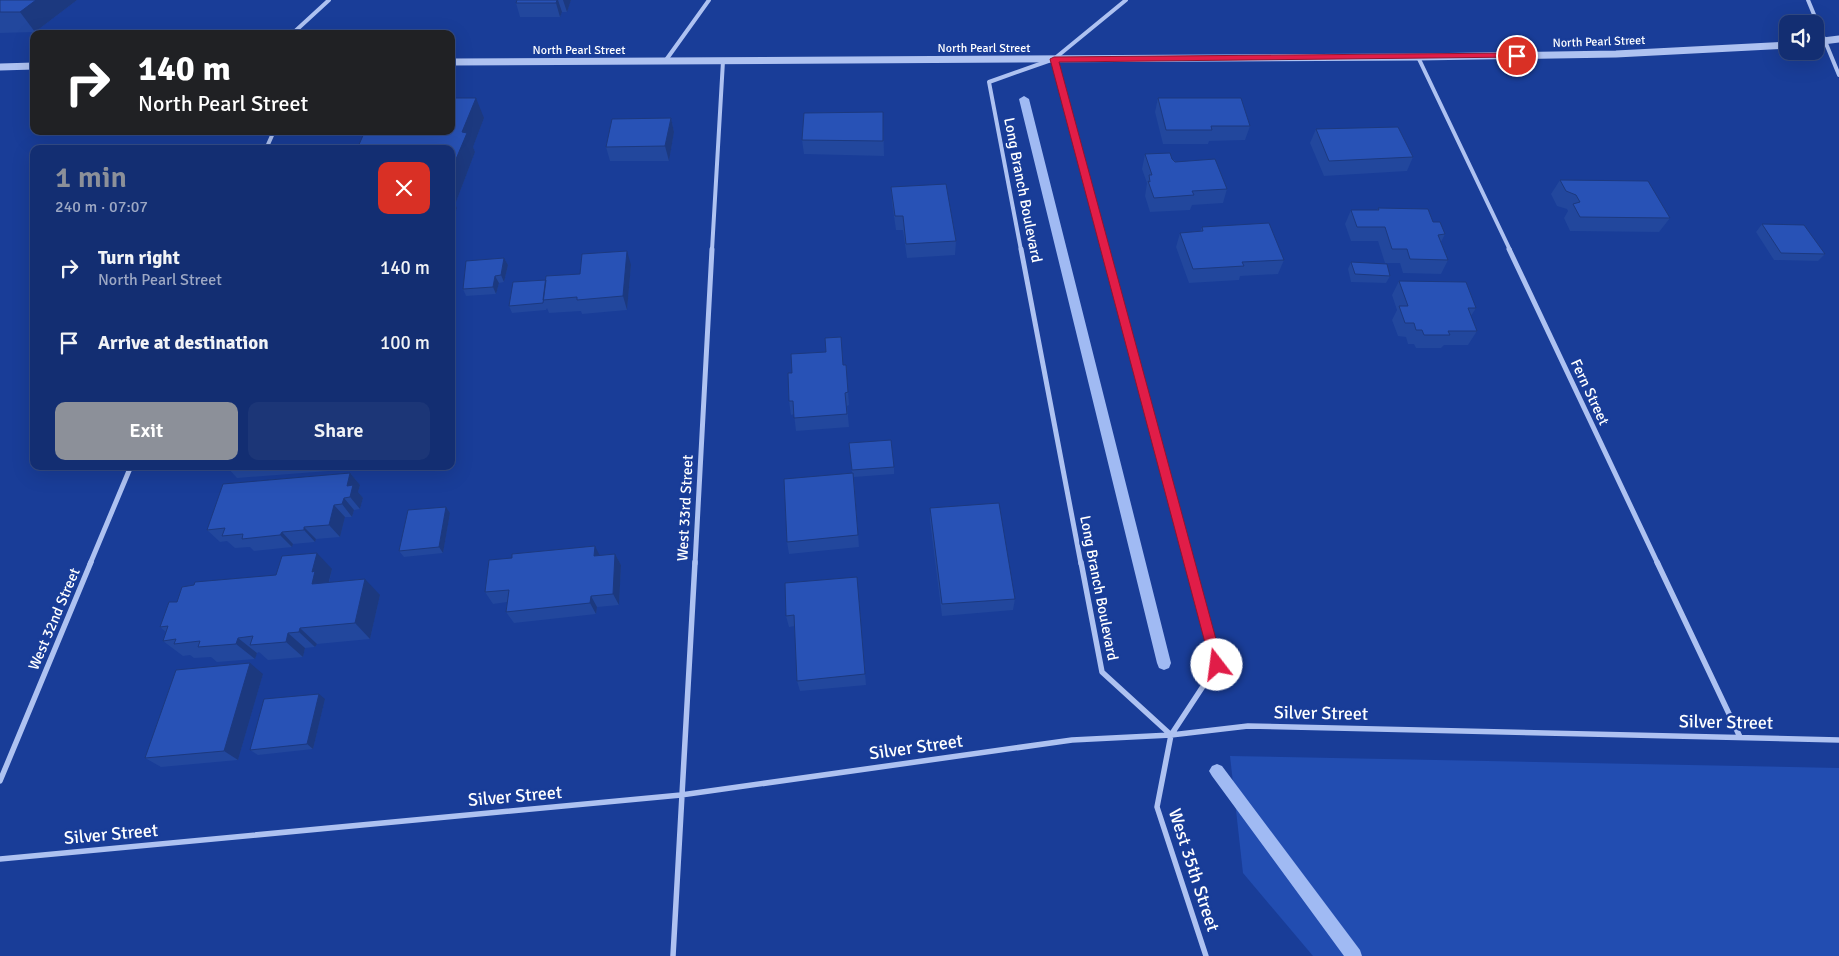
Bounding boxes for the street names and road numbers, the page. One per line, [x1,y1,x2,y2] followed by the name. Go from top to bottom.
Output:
[1552,33,1646,51] street label: North Pearl Street
[938,41,1030,56] street label: North Pearl Street
[533,43,625,58] street label: North Pearl Street
[1000,116,1046,264] street label: Long Branch Boulevard
[1567,356,1613,428] street label: Fern Street
[673,454,697,562] street label: West 33rd Street
[1076,514,1122,662] street label: Long Branch Boulevard
[24,565,84,673] street label: West 32nd Street
[1274,701,1368,725] street label: Silver Street
[1679,710,1773,734] street label: Silver Street
[868,730,964,764] street label: Silver Street
[467,781,563,811] street label: Silver Street
[1164,806,1224,934] street label: West 35th Street
[63,819,159,849] street label: Silver Street

